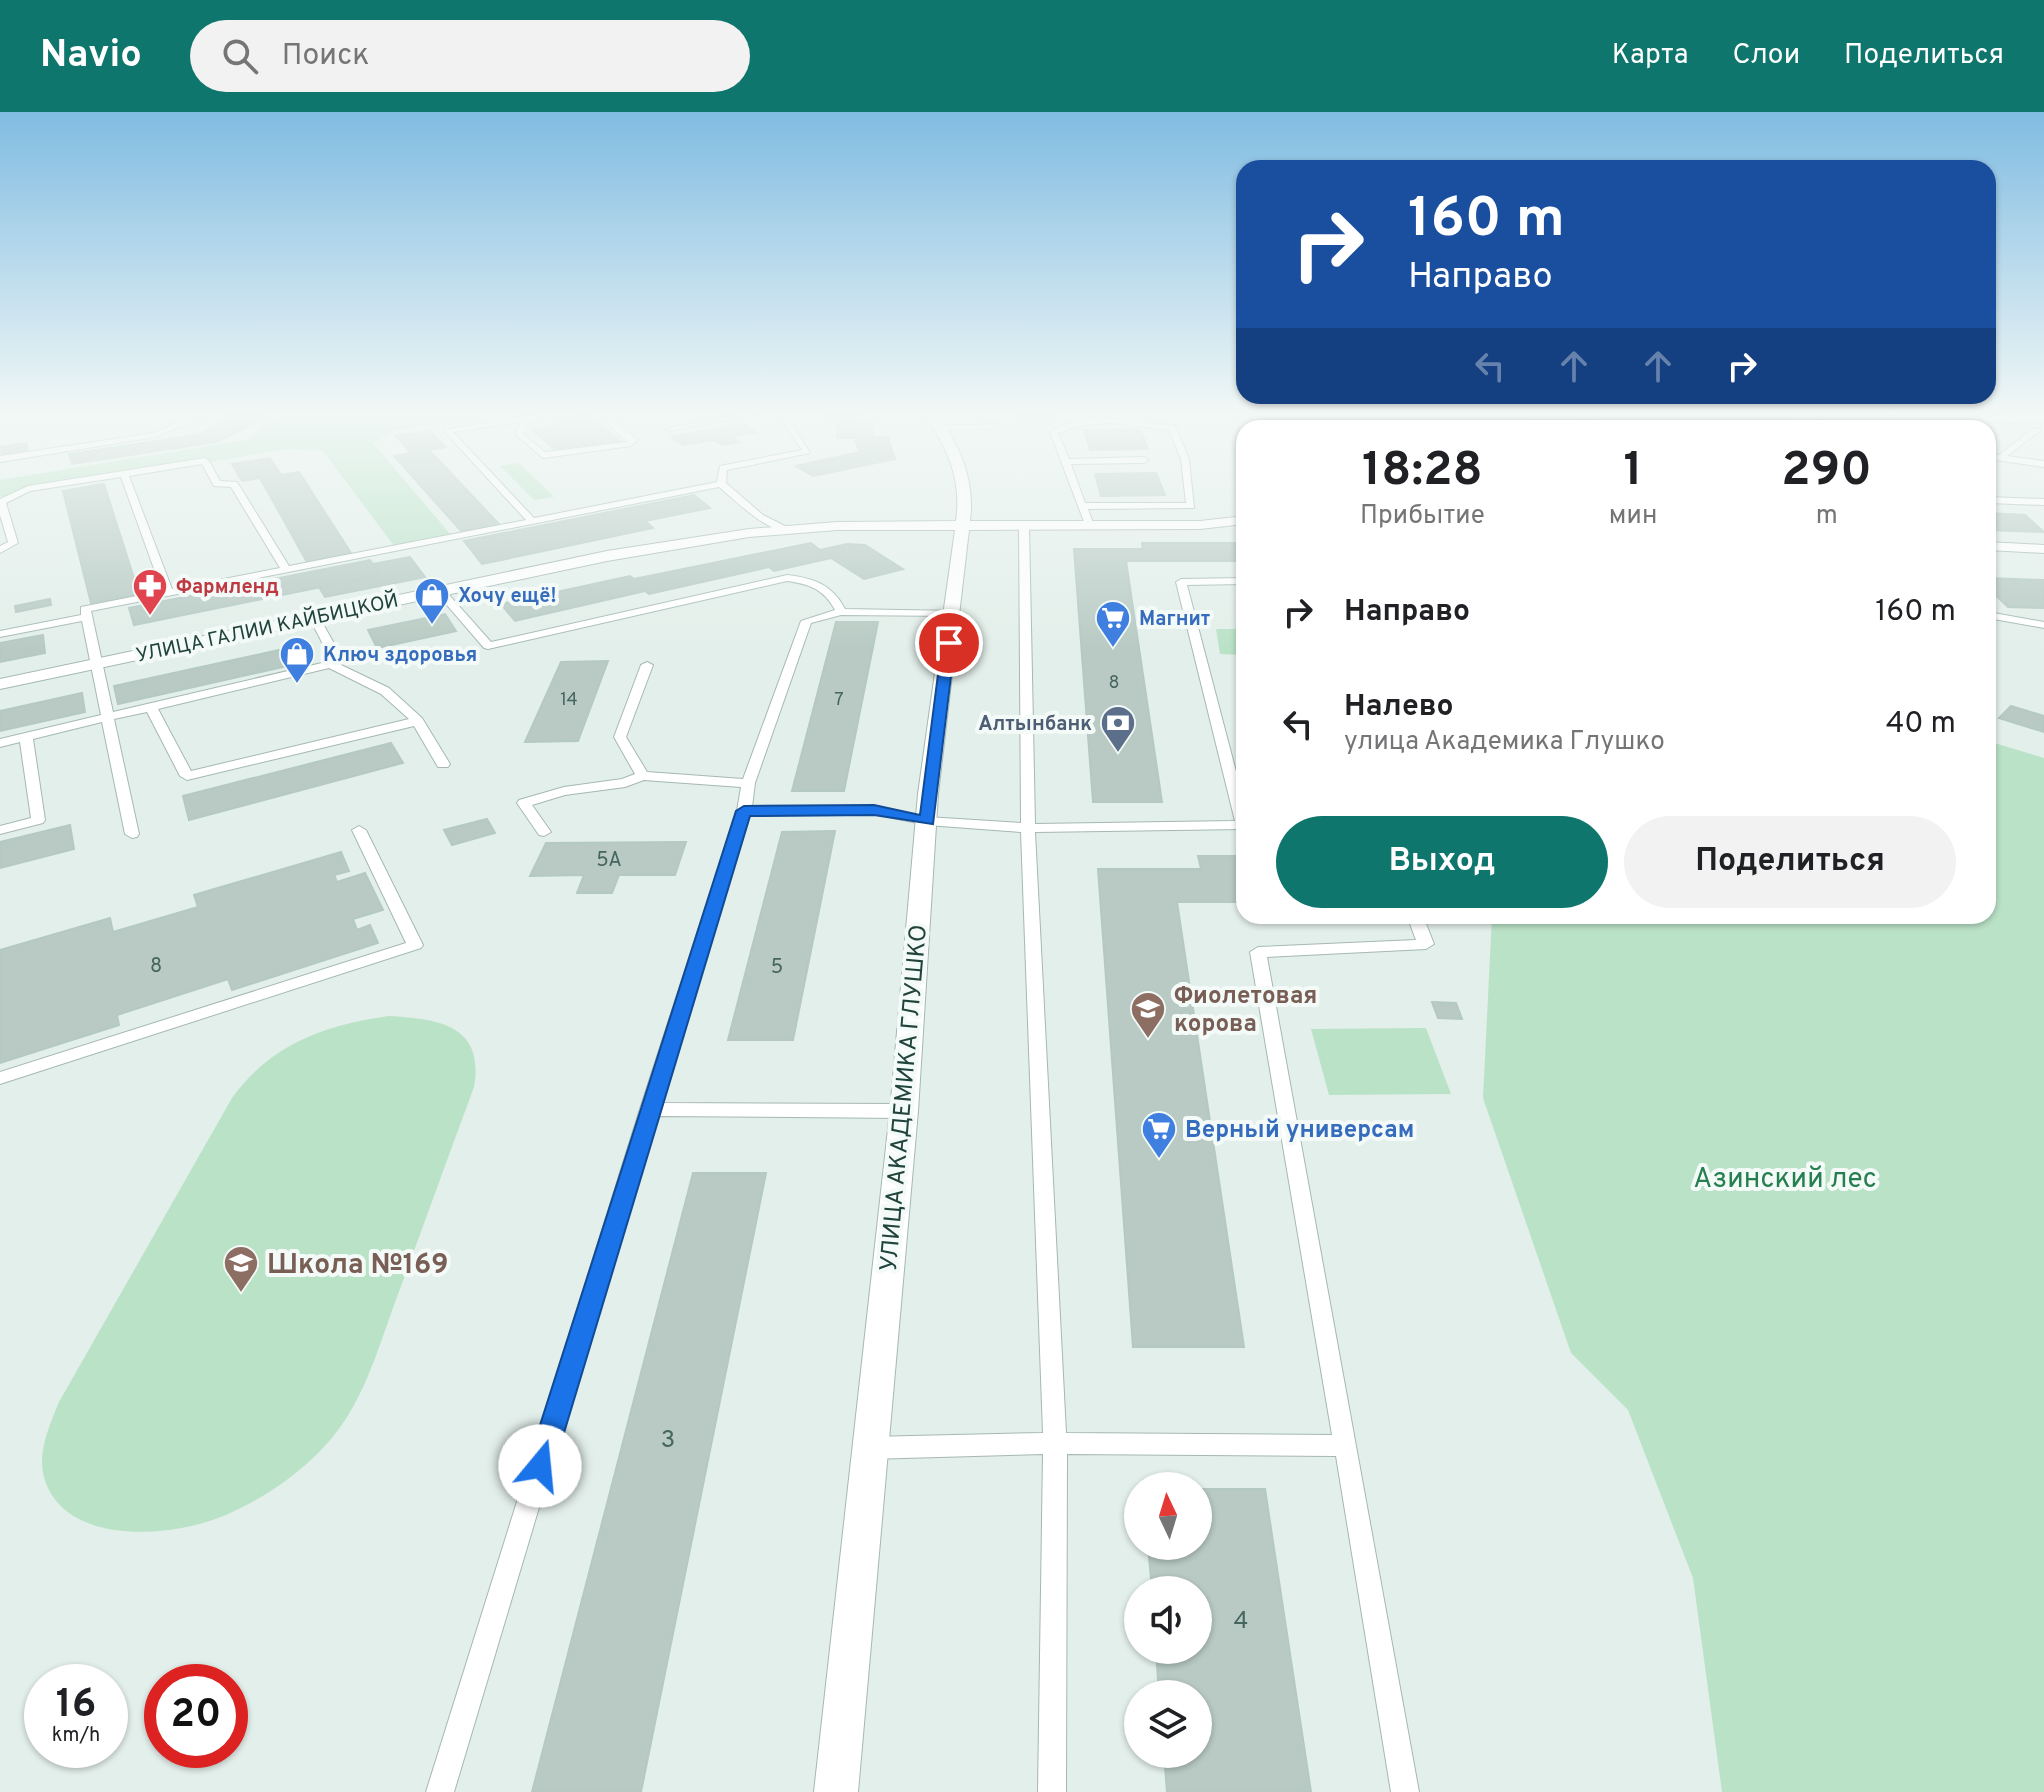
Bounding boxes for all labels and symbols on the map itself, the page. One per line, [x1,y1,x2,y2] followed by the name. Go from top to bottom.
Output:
[131,567,169,617] pharmacy icon: Фармленд
[176,575,279,601] place label: Фармленд
[413,576,451,626] shop icon: Хочу ещё!
[458,584,556,610] place label: Хочу ещё!
[133,586,401,670] street label: УЛИЦА ГАЛИИ КАЙБИЦКОЙ
[1094,599,1132,649] supermarket icon: Магнит
[1139,607,1210,633] place label: Магнит
[915,609,983,677] pin
[278,635,316,685] shop icon: Ключ здоровья
[323,643,477,669] place label: Ключ здоровья
[1109,672,1120,695] house number: 8
[560,689,578,712] house number: 14
[834,689,844,712] house number: 7
[1099,704,1137,754] bank icon: Алтынбанк
[978,712,1092,738] place label: Алтынбанк
[596,848,622,874] house number: 5А
[875,923,935,1273] street label: УЛИЦА АКАДЕМИКА ГЛУШКО
[150,954,162,980] house number: 8
[771,955,783,981] house number: 5
[1174,982,1317,1040] place label: Фиолетовая корова
[1129,990,1167,1040] school or university icon: Фиолетовая корова
[1140,1110,1178,1160] supermarket icon: Верный универсам
[1185,1116,1414,1146] place label: Верный универсам
[1693,1162,1877,1198] park label: Азинский лес
[222,1244,260,1294] school or university icon: Школа №169
[267,1248,448,1284] place label: Школа №169
[498,1424,582,1508] position arrow
[661,1426,675,1456] house number: 3
[1124,1472,1212,1560] north arrow
[1234,1607,1248,1637] house number: 4
[144,1664,248,1768] speed limit sign: 20

